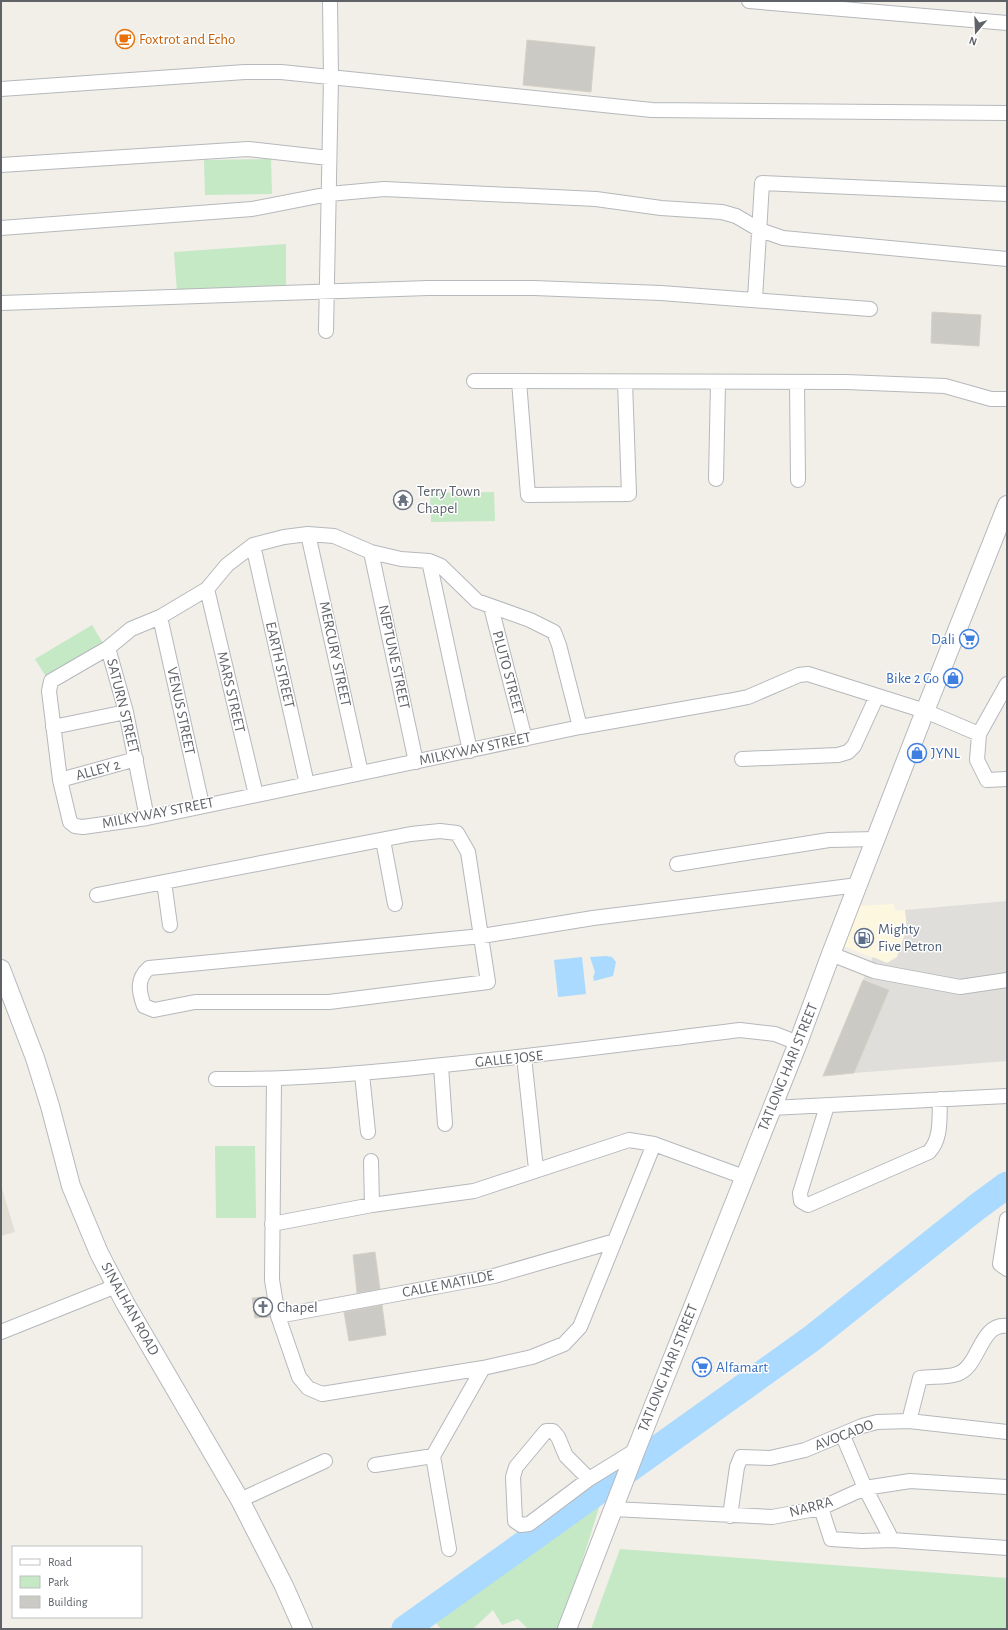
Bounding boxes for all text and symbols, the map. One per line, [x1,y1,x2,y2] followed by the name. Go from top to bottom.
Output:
[956,12,996,52] north arrow
[114,28,136,50] cafe icon: Foxtrot and Echo
[139,32,235,47] place label: Foxtrot and Echo
[967,35,978,47] text: N
[417,484,480,516] place label: Terry Town Chapel
[392,489,414,511] temple icon: Terry Town Chapel
[317,600,354,709] street label: MERCURY STREET
[376,603,413,711] street label: NEPTUNE STREET
[263,620,297,710] street label: EARTH STREET
[958,628,980,650] supermarket icon: Dali
[490,629,527,717] street label: PLUTO STREET
[931,632,955,647] place label: Dali
[214,650,248,735] street label: MARS STREET
[104,657,142,756] street label: SATURN STREET
[164,666,198,757] street label: VENUS STREET
[942,667,964,689] shop icon: Bike 2 Go
[886,671,939,686] place label: Bike 2 Go
[418,730,533,768] street label: MILKYWAY STREET
[906,742,928,764] shop icon: JYNL
[931,746,961,761] place label: JYNL
[74,757,122,783] street label: ALLEY 2
[101,795,216,831] street label: MILKYWAY STREET
[878,922,942,954] place label: Mighty Five Petron
[853,927,875,949] fuel station icon: Mighty Five Petron
[755,1000,821,1133] street label: TATLONG HARI STREET
[474,1048,544,1070] street label: GALLE JOSE
[98,1260,162,1358] street label: SINALHAN ROAD
[401,1268,495,1300] street label: CALLE MATILDE
[252,1296,274,1318] church icon: Chapel
[277,1300,318,1315] place label: Chapel
[635,1301,701,1434] street label: TATLONG HARI STREET
[691,1356,713,1378] supermarket icon: Alfamart
[716,1360,768,1375] place label: Alfamart
[812,1417,876,1453] street label: AVOCADO
[788,1494,835,1520] street label: NARRA
[12,1546,142,1618] legend
[48,1556,72,1568] text: Road
[48,1576,69,1588] text: Park
[48,1596,88,1608] text: Building

